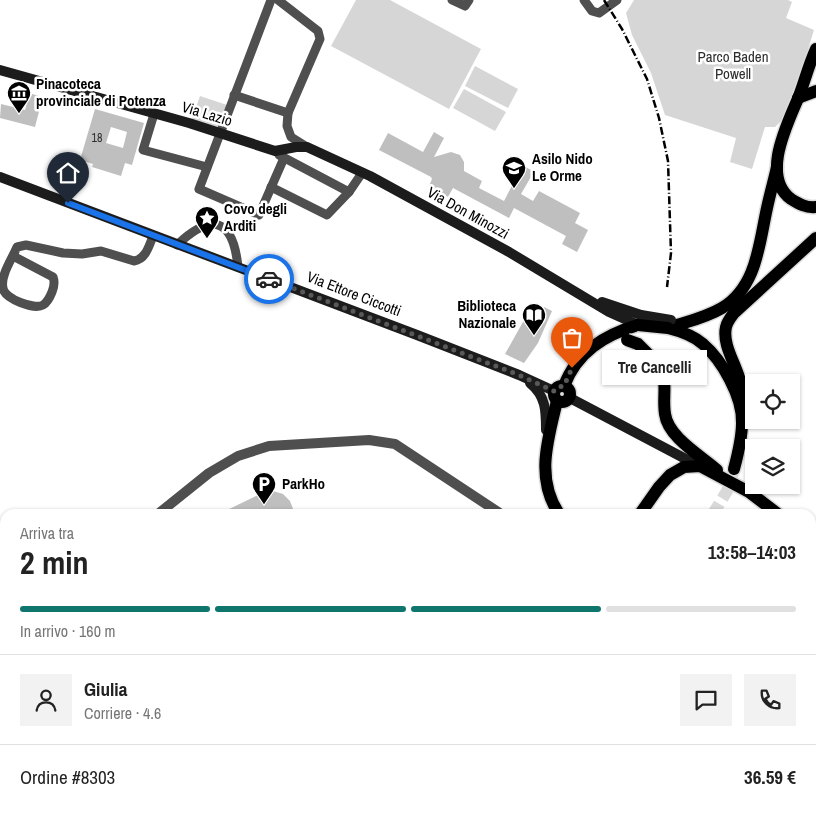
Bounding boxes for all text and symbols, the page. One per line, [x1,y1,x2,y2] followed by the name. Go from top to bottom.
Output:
[697,46,769,84] park label: Parco Baden Powell
[36,73,166,111] place label: Pinacoteca provinciale di Potenza
[6,80,32,114] museum icon: Pinacoteca provinciale di Potenza
[179,96,235,131] street label: Via Lazio
[92,130,102,146] house number: 18
[532,148,593,186] place label: Asilo Nido Le Orme
[47,152,89,203] pin
[501,155,527,189] school or university icon: Asilo Nido Le Orme
[54,159,82,187] icon: home
[423,181,513,244] street label: Via Don Minozzi
[224,198,287,236] place label: Covo degli Arditi
[194,205,220,239] place icon: Covo degli Arditi
[244,254,294,304] courier
[255,265,283,293] icon: car
[304,266,404,321] street label: Via Ettore Ciccotti
[457,295,516,333] place label: Biblioteca Nazionale
[521,302,547,336] library icon: Biblioteca Nazionale
[551,317,593,368] pin
[558,324,586,352] icon: bag
[602,350,707,386] callout: Tre Cancelli
[618,356,691,378] text: Tre Cancelli
[745,374,800,494] map controls
[745,374,800,429] button: locate
[745,439,800,494] button: layers
[251,471,277,505] parking icon: ParkHo
[282,473,325,494] place label: ParkHo
[20,522,74,544] text: Arriva tra
[708,539,796,565] text: 13:58–14:03
[20,541,89,584] text: 2 min
[20,620,116,642] text: In arrivo · 160 m
[20,674,72,726] button: person
[680,674,732,726] button: chat
[744,674,796,726] button: phone
[84,676,127,702] text: Giulia
[84,702,161,724] text: Corriere · 4.6
[20,764,115,790] text: Ordine #8303
[744,764,796,790] text: 36.59 €

